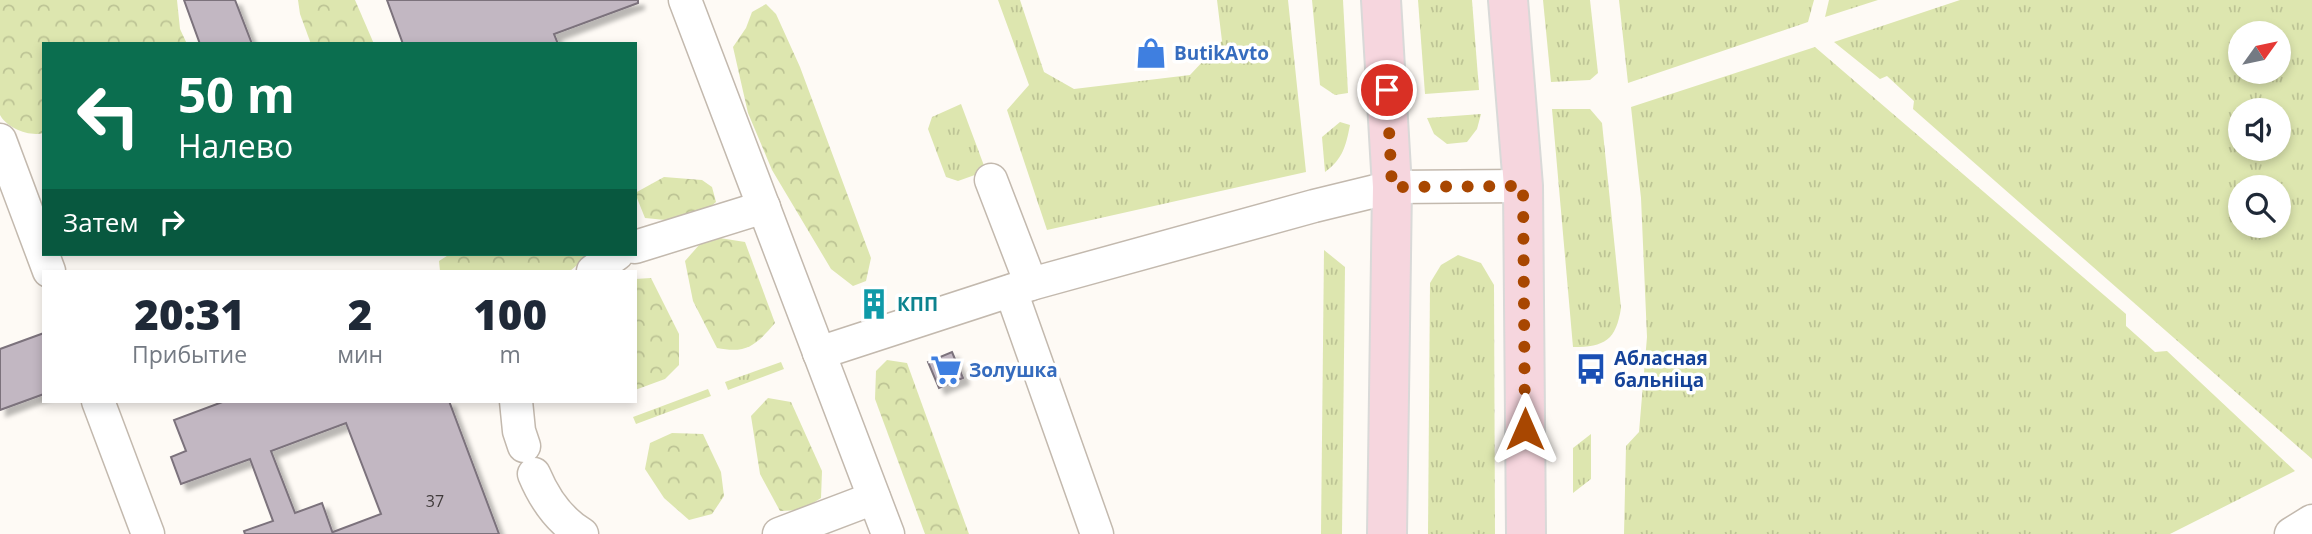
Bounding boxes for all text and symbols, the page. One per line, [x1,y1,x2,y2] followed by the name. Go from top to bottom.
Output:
[2228,21,2291,84] north arrow
[2228,21,2291,238] map controls
[1134,36,1168,70] shop icon: ButikAvto
[1174,40,1269,66] place label: ButikAvto
[1357,60,1417,120] pin
[178,61,295,127] text: 50 m
[63,70,154,161] icon: left
[1368,71,1406,109] icon: arrive
[2228,98,2291,161] button: sound
[178,124,293,167] text: Налево
[2228,175,2291,238] button: search
[153,203,191,241] icon: right
[63,204,139,240] text: Затем
[134,285,245,342] text: 20:31
[348,285,372,342] text: 2
[473,285,547,342] text: 100
[857,287,891,321] building icon: КПП
[897,291,938,317] place label: КПП
[132,338,247,370] text: Прибытие
[337,338,383,370] text: мин
[499,338,521,370] text: m
[1614,345,1708,393] place label: Абласная бальніца
[1574,352,1608,386] bus stop icon: Абласная бальніца
[929,353,963,387] supermarket icon: Золушка
[969,357,1058,383] place label: Золушка
[1488,392,1562,466] position arrow
[426,490,444,512] house number: 37

